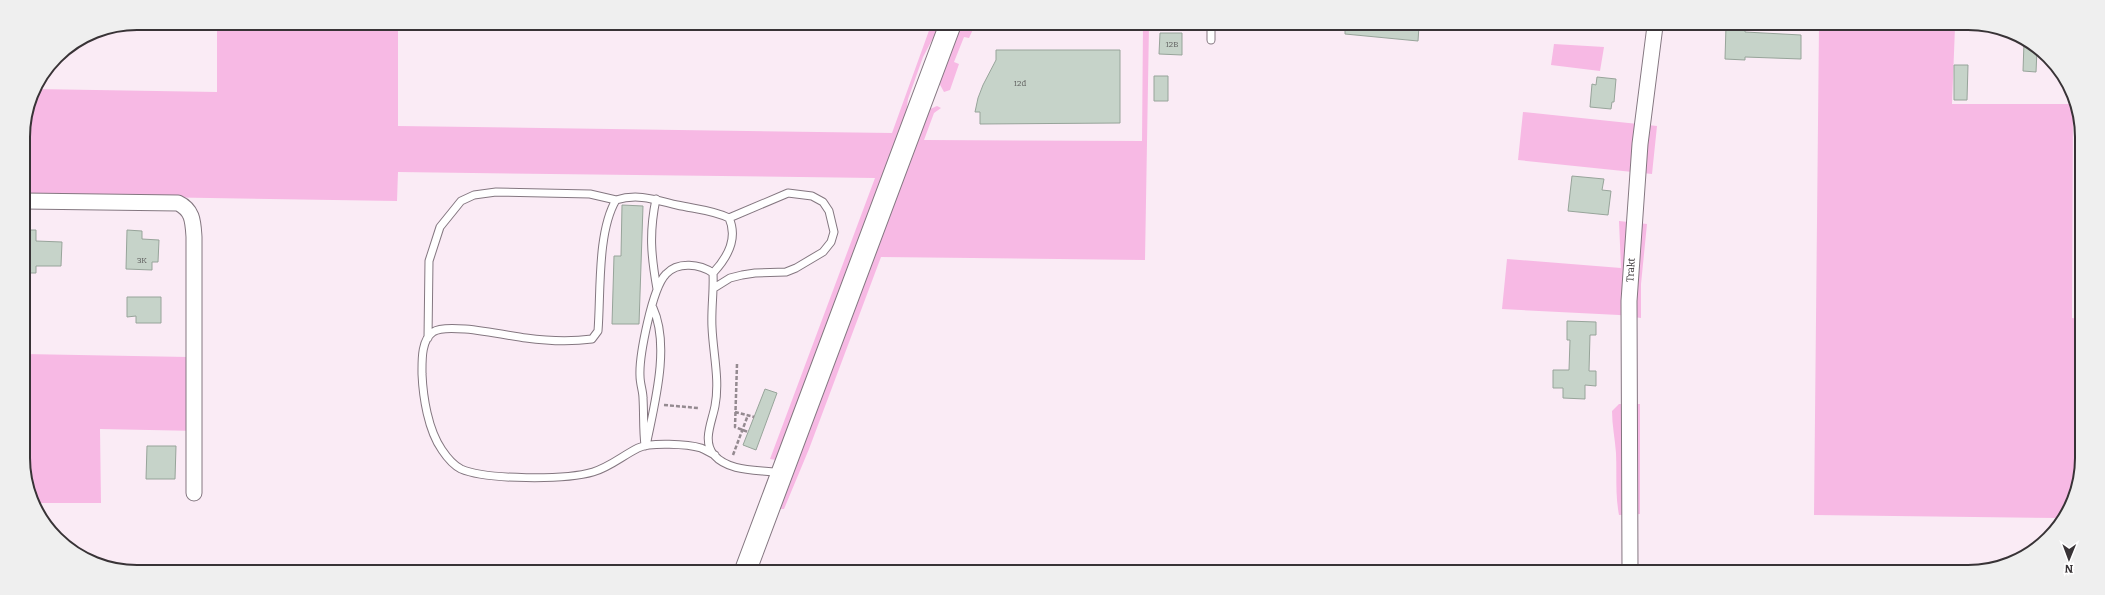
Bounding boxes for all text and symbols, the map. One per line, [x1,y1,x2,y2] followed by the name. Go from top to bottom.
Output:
[1166,40,1178,49] house number: 12B
[1014,79,1026,88] house number: 12d
[137,256,147,265] house number: 3K
[1624,257,1638,283] street label: Trakt
[2049,539,2089,579] north arrow
[2064,562,2073,575] text: N

